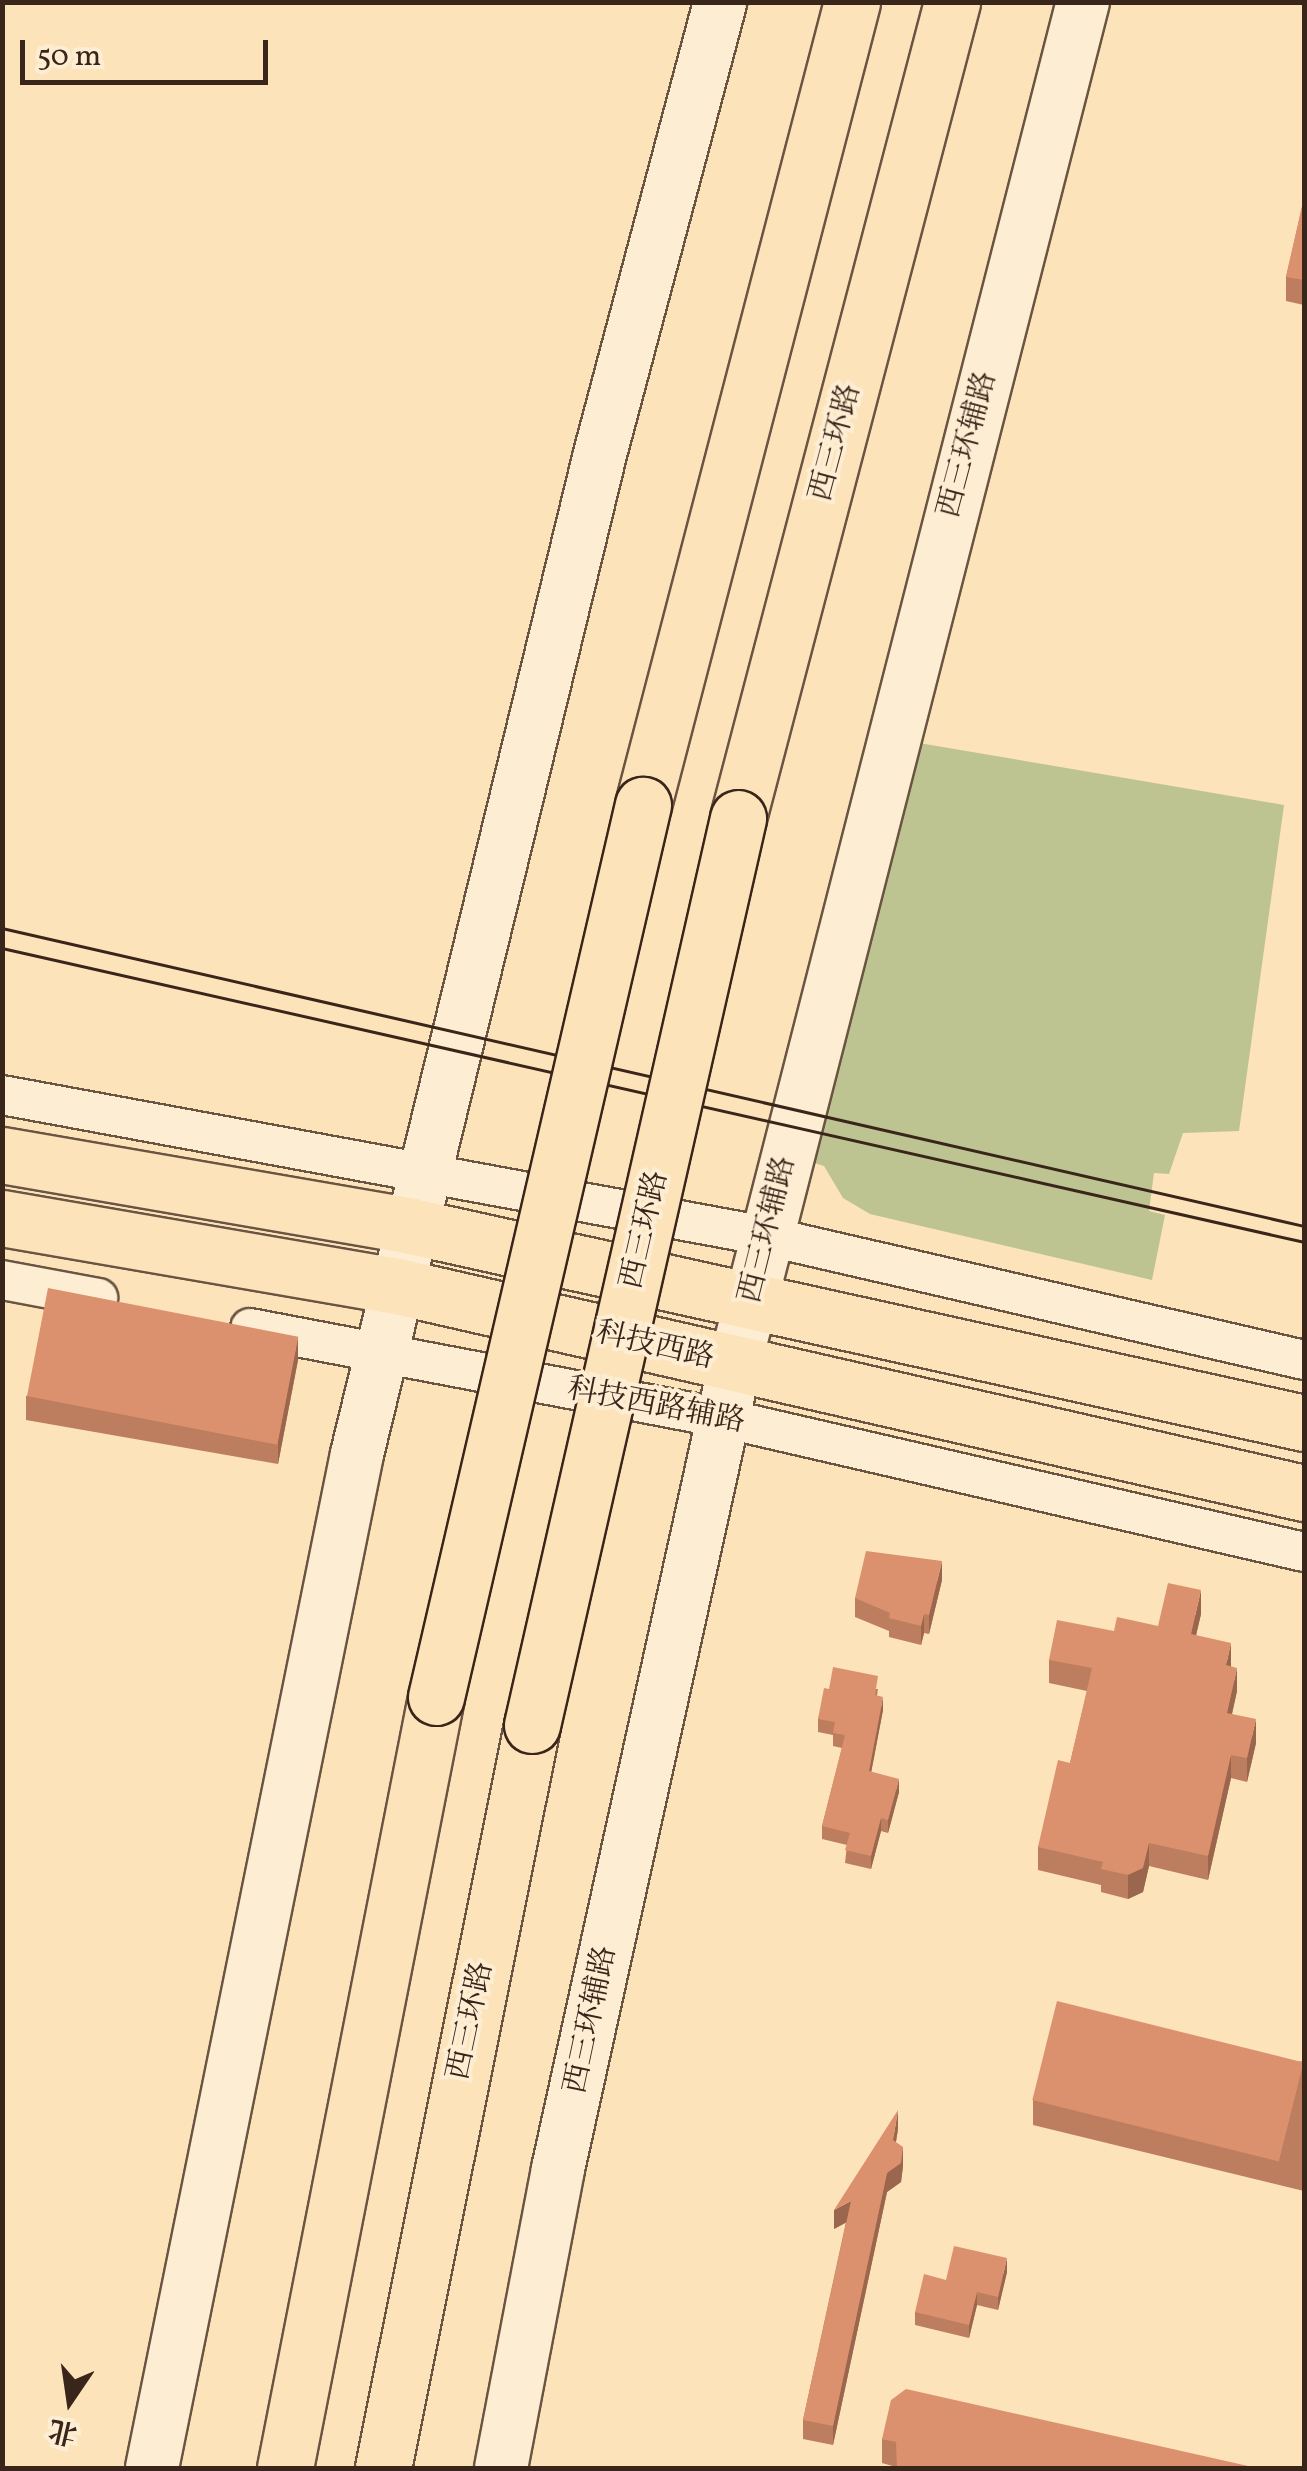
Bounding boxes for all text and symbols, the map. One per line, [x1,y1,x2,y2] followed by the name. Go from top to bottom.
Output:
[25,20,272,82] scale bar
[37,36,101,78] text: 50 m
[931,368,1005,522] street label: 西三环辅路
[803,380,869,506] street label: 西三环路
[732,1153,804,1307] street label: 西三环辅路
[614,1167,676,1293] street label: 西三环路
[592,1315,718,1377] street label: 科技西路
[564,1371,748,1441] street label: 科技西路辅路
[558,1943,624,2097] street label: 西三环辅路
[441,1959,501,2083] street label: 西三环路
[20,2351,120,2451] north arrow
[45,2409,81,2453] text: 北

